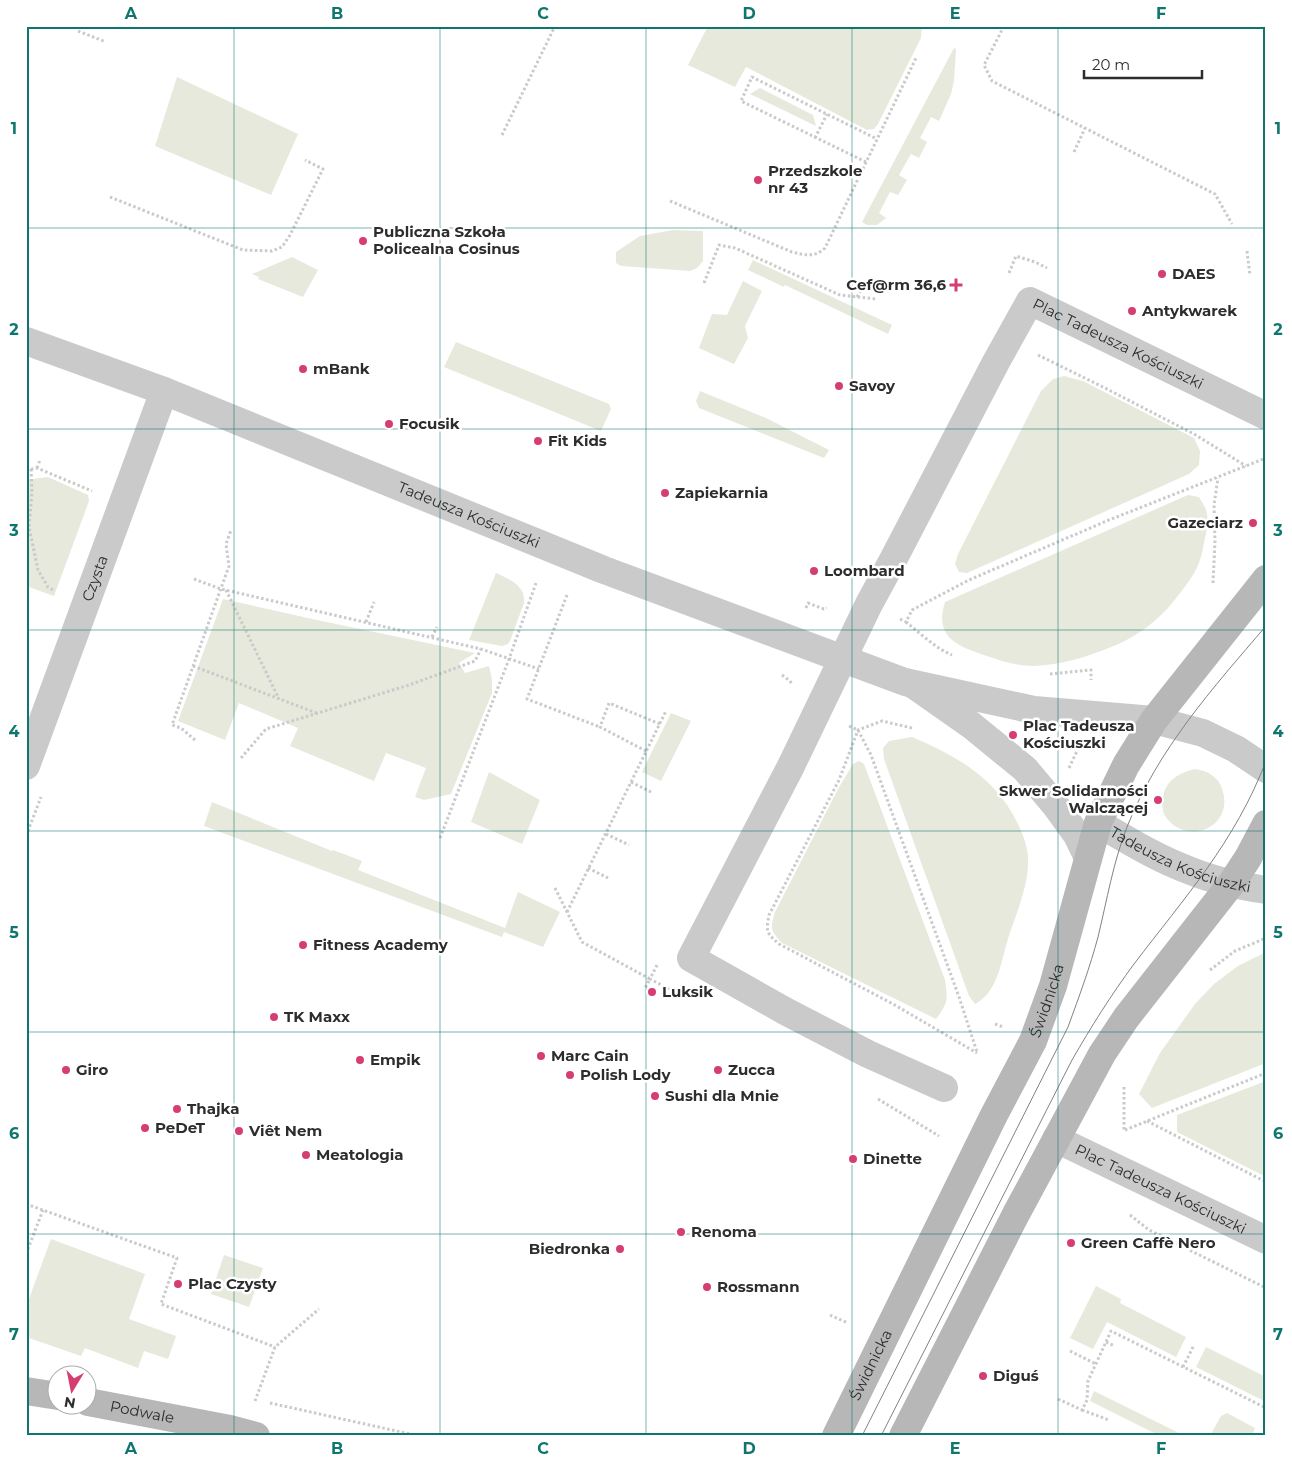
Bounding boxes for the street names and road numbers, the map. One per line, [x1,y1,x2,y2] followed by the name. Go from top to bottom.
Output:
[1030,294,1207,393] street label: Plac Tadeusza Kościuszki
[395,477,543,552] street label: Tadeusza Kościuszki
[77,552,112,604] street label: Czysta
[1107,822,1252,896] street label: Tadeusza Kościuszki
[1025,962,1068,1040] street label: Świdnicka
[1072,1140,1249,1238] street label: Plac Tadeusza Kościuszki
[845,1326,896,1404] street label: Świdnicka
[108,1396,176,1427] street label: Podwale

